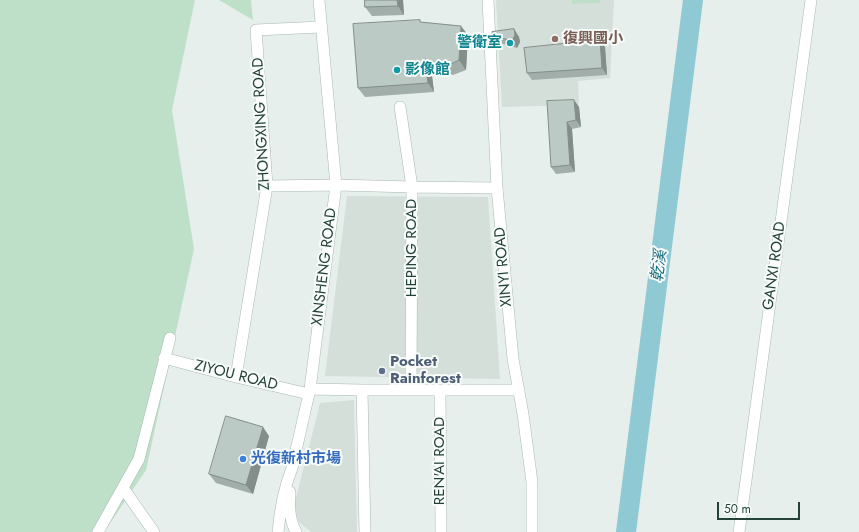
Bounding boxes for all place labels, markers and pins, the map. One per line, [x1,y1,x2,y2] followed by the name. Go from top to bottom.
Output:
[563,30,623,48] place label: 復興國小
[457,34,502,52] place label: 警衛室
[550,34,560,44] marker: 復興國小
[505,38,515,48] marker: 警衛室
[405,61,450,79] place label: 影像館
[392,65,402,75] marker: 影像館
[390,353,461,388] place label: Pocket Rainforest
[377,366,387,376] marker: Pocket Rainforest
[251,450,341,468] place label: 光復新村市場
[238,454,248,464] marker: 光復新村市場

